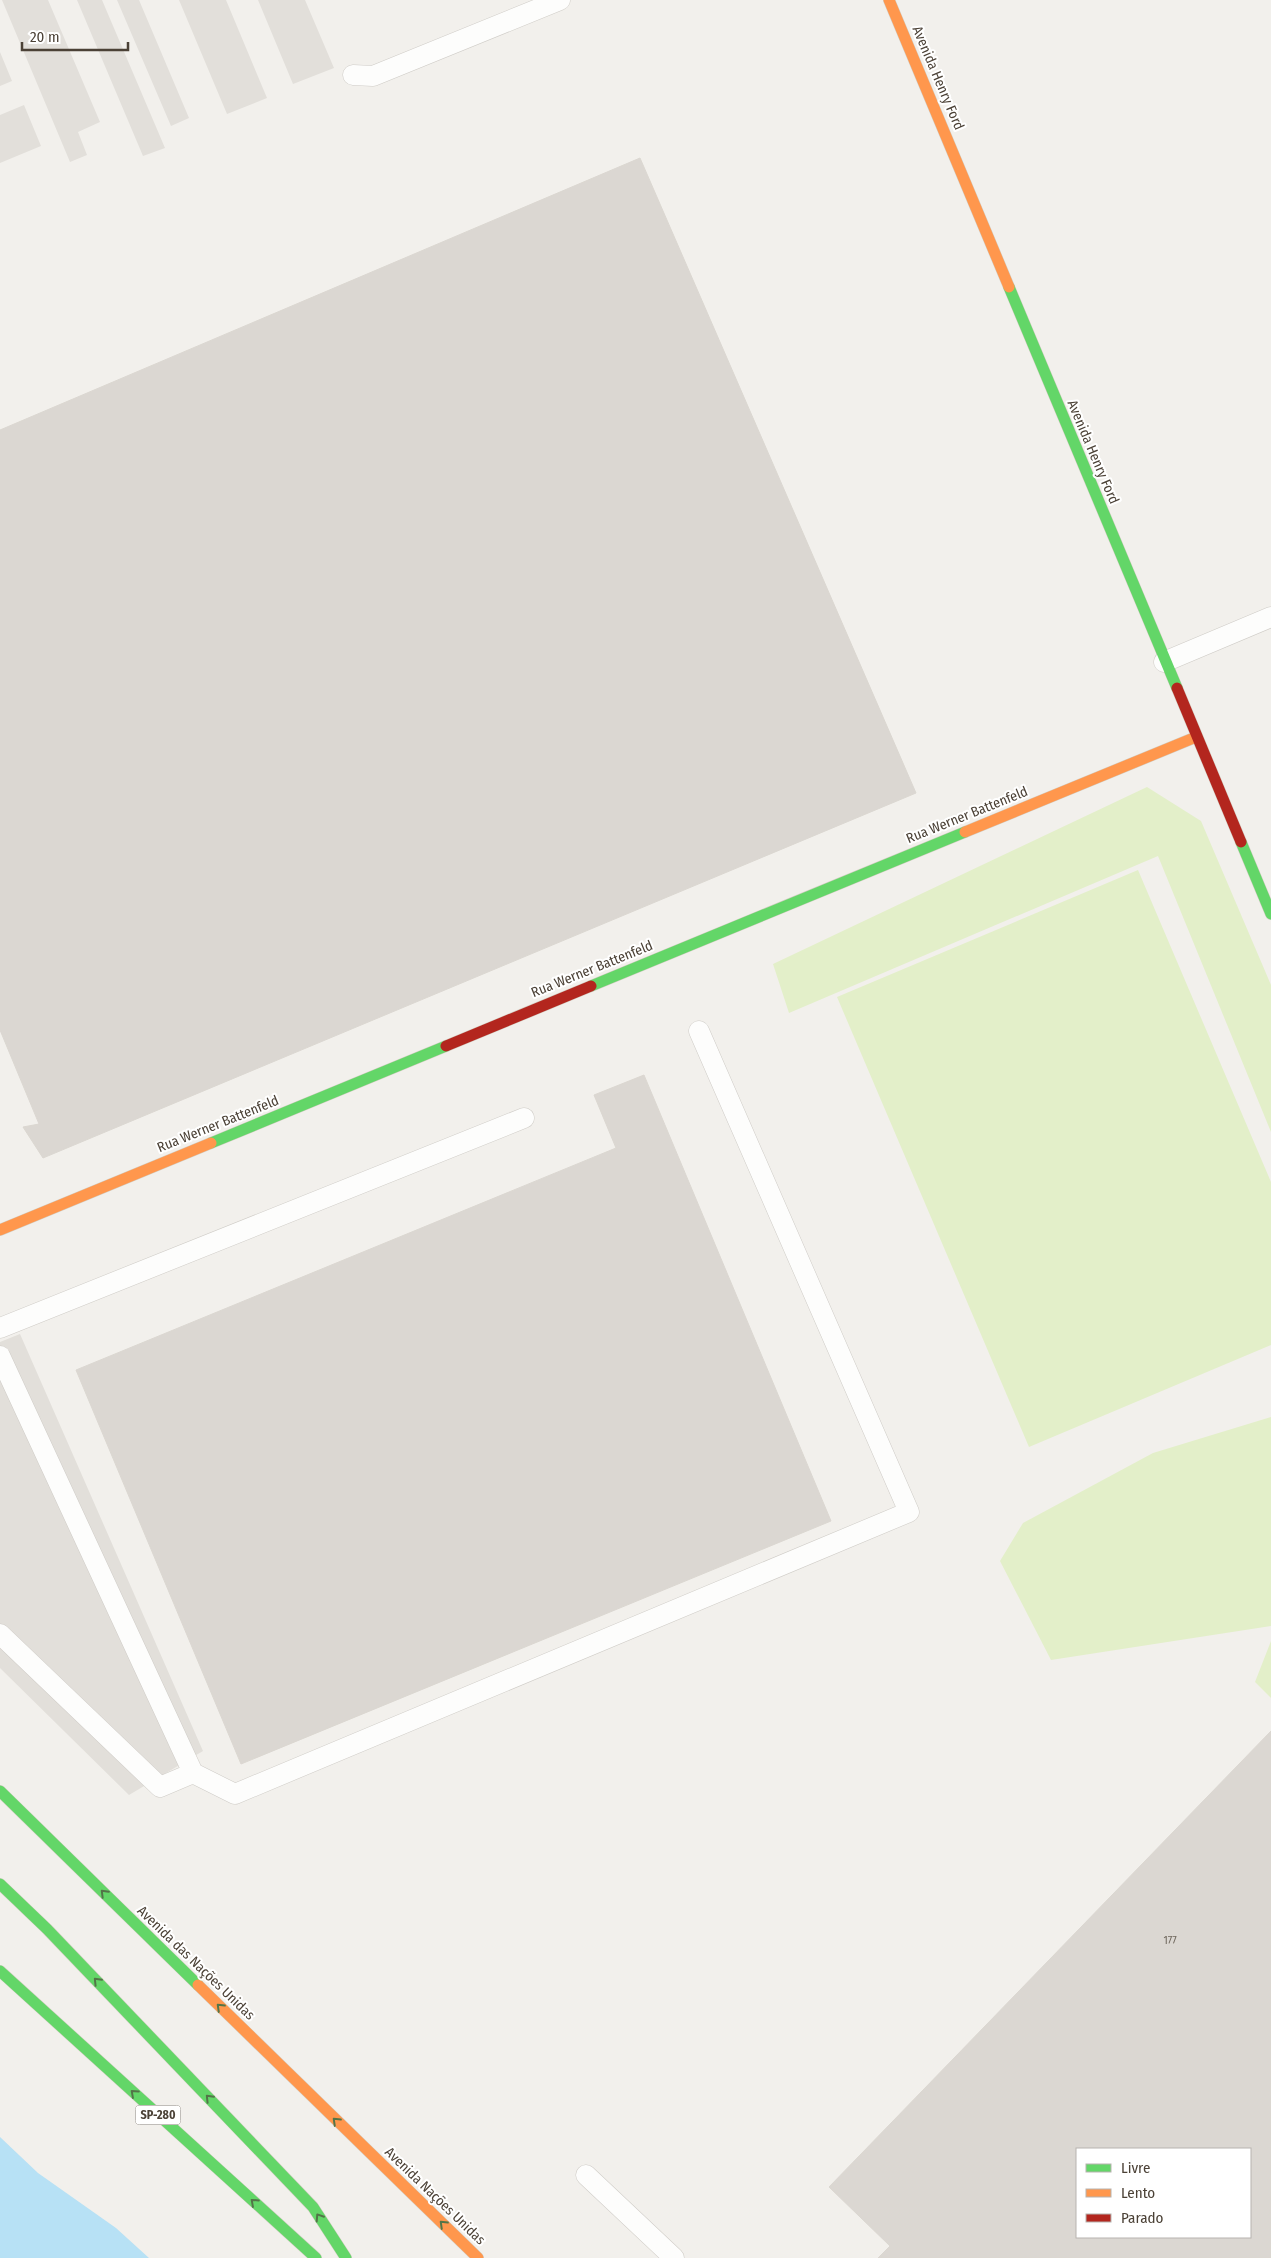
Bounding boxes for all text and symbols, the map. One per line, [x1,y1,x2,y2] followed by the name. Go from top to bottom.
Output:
[22,20,129,52] scale bar
[908,23,968,133] street label: Avenida Henry Ford
[30,28,60,46] text: 20 m
[1063,397,1123,507] street label: Avenida Henry Ford
[904,783,1030,847] street label: Rua Werner Battenfeld
[529,937,655,1001] street label: Rua Werner Battenfeld
[155,1092,281,1156] street label: Rua Werner Battenfeld
[100,1890,109,1899] one-way arrow
[134,1903,258,2024] street label: Avenida das Nações Unidas
[1163,1934,1177,1947] house number: 177
[94,1977,103,1986] one-way arrow
[216,2004,225,2013] one-way arrow
[130,2090,139,2099] one-way arrow
[206,2095,215,2104] one-way arrow
[136,2106,180,2124] road number: SP-280
[333,2118,342,2127] one-way arrow
[381,2144,489,2248] street label: Avenida Nações Unidas
[1076,2148,1251,2238] legend
[1121,2159,1150,2177] text: Livre
[1121,2184,1155,2202] text: Lento
[251,2199,260,2208] one-way arrow
[1121,2209,1164,2227] text: Parado
[316,2214,325,2223] one-way arrow
[440,2221,449,2230] one-way arrow

